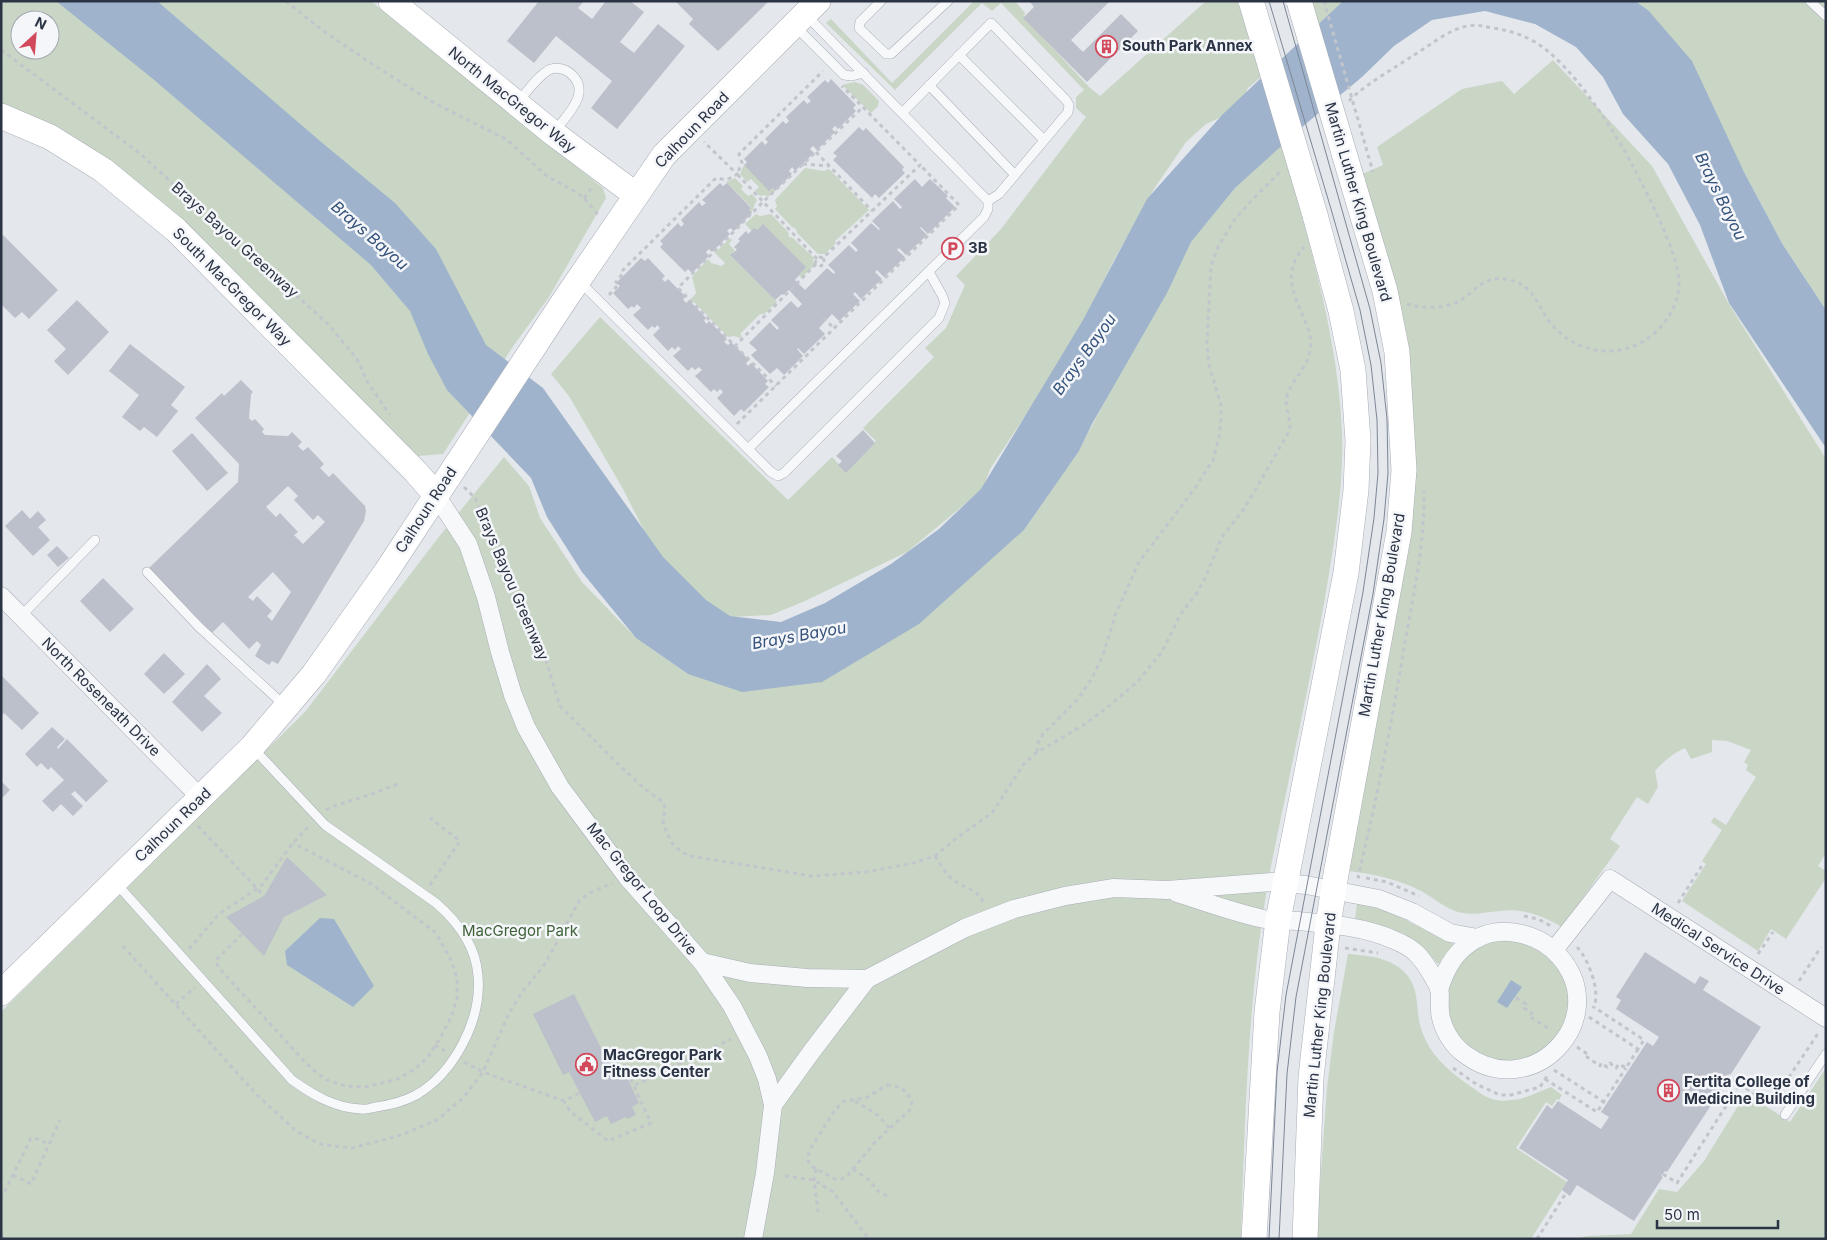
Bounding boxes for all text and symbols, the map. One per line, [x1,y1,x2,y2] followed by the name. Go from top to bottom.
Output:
[10,10,60,60] north arrow
[32,13,49,33] text: N
[1094,34,1118,58] building icon: South Park Annex
[1122,36,1253,55] place label: South Park Annex
[445,42,580,157] street label: North MacGregor Way
[650,87,733,172] street label: Calhoun Road
[1321,100,1396,304] street label: Martin Luther King Boulevard
[1691,149,1751,243] water label: Brays Bayou
[168,178,303,302] street label: Brays Bayou Greenway
[327,196,413,274] water label: Brays Bayou
[169,223,296,350] street label: South MacGregor Way
[940,236,964,260] parking icon: 3B
[968,238,988,257] place label: 3B
[1048,309,1120,399] water label: Brays Bayou
[391,463,461,556] street label: Calhoun Road
[472,504,554,664] street label: Brays Bayou Greenway
[1354,512,1409,718] street label: Martin Luther King Boulevard
[750,617,848,653] water label: Brays Bayou
[38,633,165,760] street label: North Roseneath Drive
[130,783,215,866] street label: Calhoun Road
[583,818,702,959] street label: Mac Gregor Loop Drive
[1648,898,1789,999] street label: Medical Service Drive
[1299,911,1340,1119] street label: Martin Luther King Boulevard
[462,921,579,940] park label: MacGregor Park
[603,1045,722,1081] place label: MacGregor Park Fitness Center
[575,1052,599,1076] public building icon: MacGregor Park Fitness Center
[1684,1072,1815,1108] place label: Fertita College of Medicine Building
[1656,1079,1680,1103] building icon: Fertita College of Medicine Building
[1657,1198,1778,1230] scale bar
[1664,1205,1700,1224] text: 50 m

